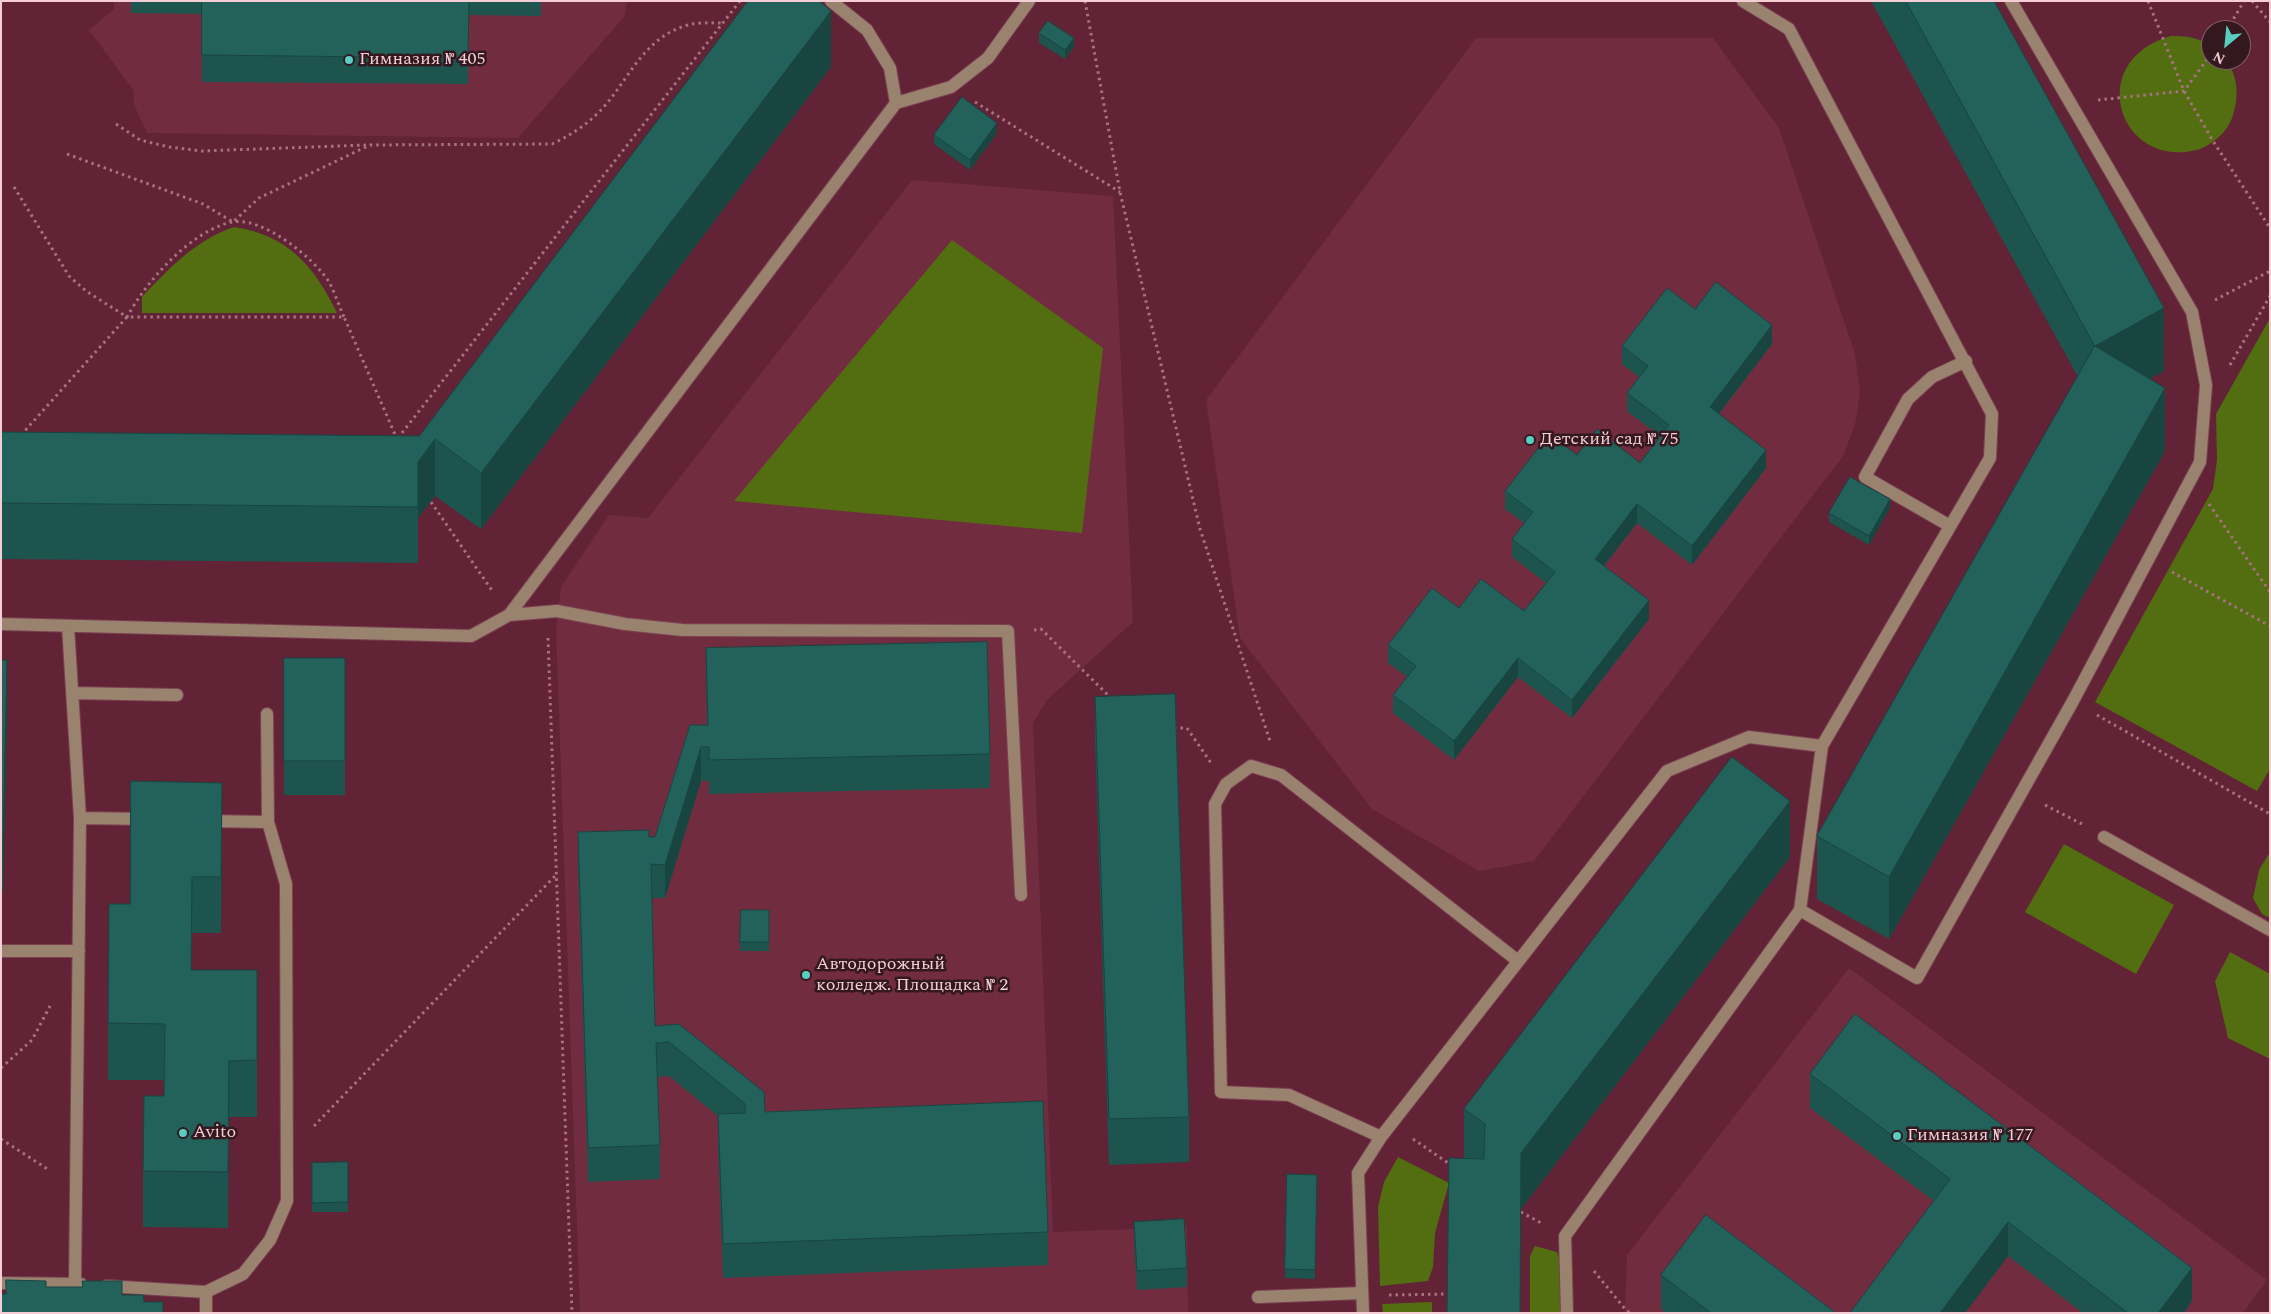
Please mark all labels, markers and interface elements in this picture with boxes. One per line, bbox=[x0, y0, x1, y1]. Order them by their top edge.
north arrow bbox=[2201, 20, 2251, 70]
text: N bbox=[2209, 46, 2229, 70]
place label: Гимназия № 405 bbox=[359, 49, 485, 71]
marker: Гимназия № 405 bbox=[343, 54, 355, 66]
place label: Детский сад № 75 bbox=[1540, 429, 1679, 451]
marker: Детский сад № 75 bbox=[1524, 434, 1536, 446]
place label: Автодорожный колледж. Площадка № 2 bbox=[816, 954, 1008, 996]
marker: Автодорожный колледж. Площадка № 2 bbox=[800, 969, 812, 981]
place label: Avito bbox=[193, 1122, 236, 1144]
place label: Гимназия № 177 bbox=[1907, 1125, 2033, 1147]
marker: Avito bbox=[177, 1127, 189, 1139]
marker: Гимназия № 177 bbox=[1891, 1130, 1903, 1142]

